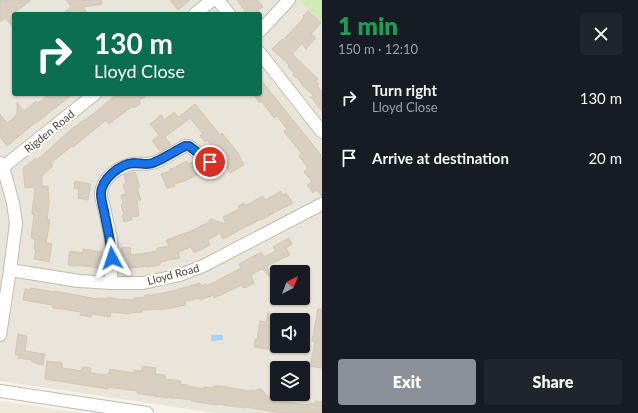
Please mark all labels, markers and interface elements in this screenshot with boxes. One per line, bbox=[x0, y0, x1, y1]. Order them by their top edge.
text: 1 min bbox=[338, 11, 398, 40]
button: close bbox=[580, 13, 622, 55]
text: 130 m bbox=[94, 26, 173, 60]
icon: right bbox=[28, 28, 80, 80]
text: 150 m · 12:10 bbox=[338, 41, 418, 57]
text: Lloyd Close bbox=[94, 60, 185, 82]
text: Turn right bbox=[372, 81, 437, 99]
icon: right bbox=[338, 87, 360, 109]
text: 130 m bbox=[580, 89, 622, 107]
text: Lloyd Close bbox=[372, 99, 438, 115]
street label: Rigden Road bbox=[21, 107, 77, 155]
pin bbox=[193, 145, 227, 179]
icon: arrive bbox=[338, 147, 360, 169]
text: Arrive at destination bbox=[372, 149, 509, 167]
text: 20 m bbox=[588, 149, 622, 167]
icon: arrive bbox=[199, 151, 221, 173]
position arrow bbox=[91, 237, 133, 279]
street label: Lloyd Road bbox=[146, 261, 200, 287]
north arrow bbox=[270, 265, 310, 305]
map controls bbox=[270, 265, 310, 401]
button: sound bbox=[270, 313, 310, 353]
button: Exit bbox=[338, 359, 476, 405]
button: Share bbox=[484, 359, 622, 405]
button: layers bbox=[270, 361, 310, 401]

